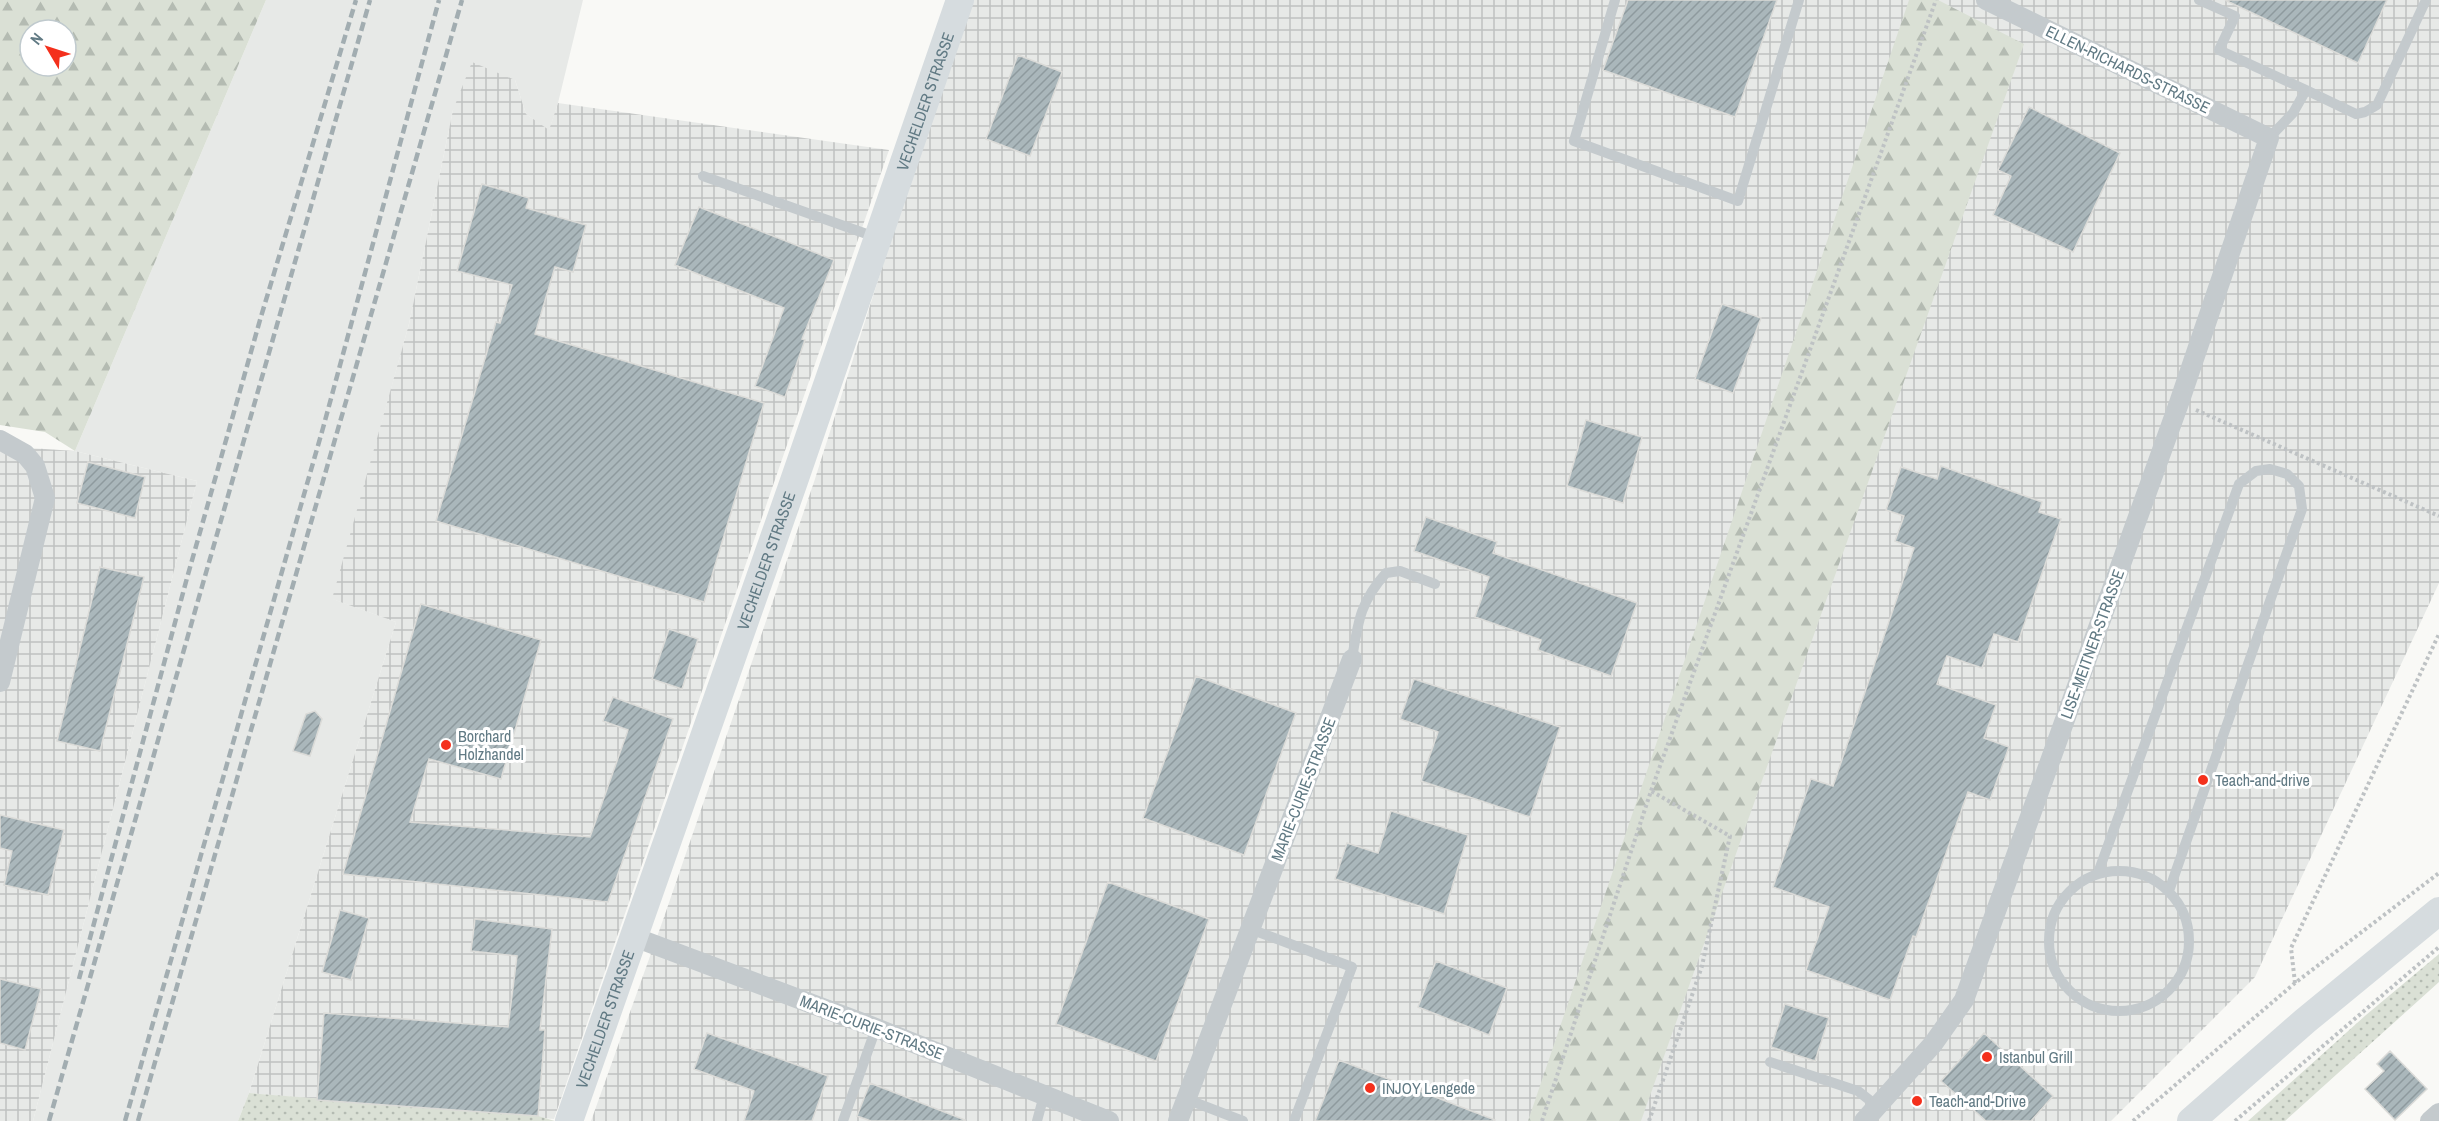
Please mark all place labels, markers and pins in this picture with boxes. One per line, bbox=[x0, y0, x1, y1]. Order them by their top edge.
place label: Borchard Holzhandel bbox=[458, 725, 524, 765]
marker: Borchard Holzhandel bbox=[439, 738, 453, 752]
place label: Teach-and-drive bbox=[2215, 769, 2310, 791]
marker: Teach-and-drive bbox=[2196, 773, 2210, 787]
place label: Istanbul Grill bbox=[1999, 1046, 2073, 1068]
marker: Istanbul Grill bbox=[1980, 1050, 1994, 1064]
place label: INJOY Lengede bbox=[1382, 1077, 1475, 1099]
marker: INJOY Lengede bbox=[1363, 1081, 1377, 1095]
place label: Teach-and-Drive bbox=[1929, 1090, 2026, 1112]
marker: Teach-and-Drive bbox=[1910, 1094, 1924, 1108]

